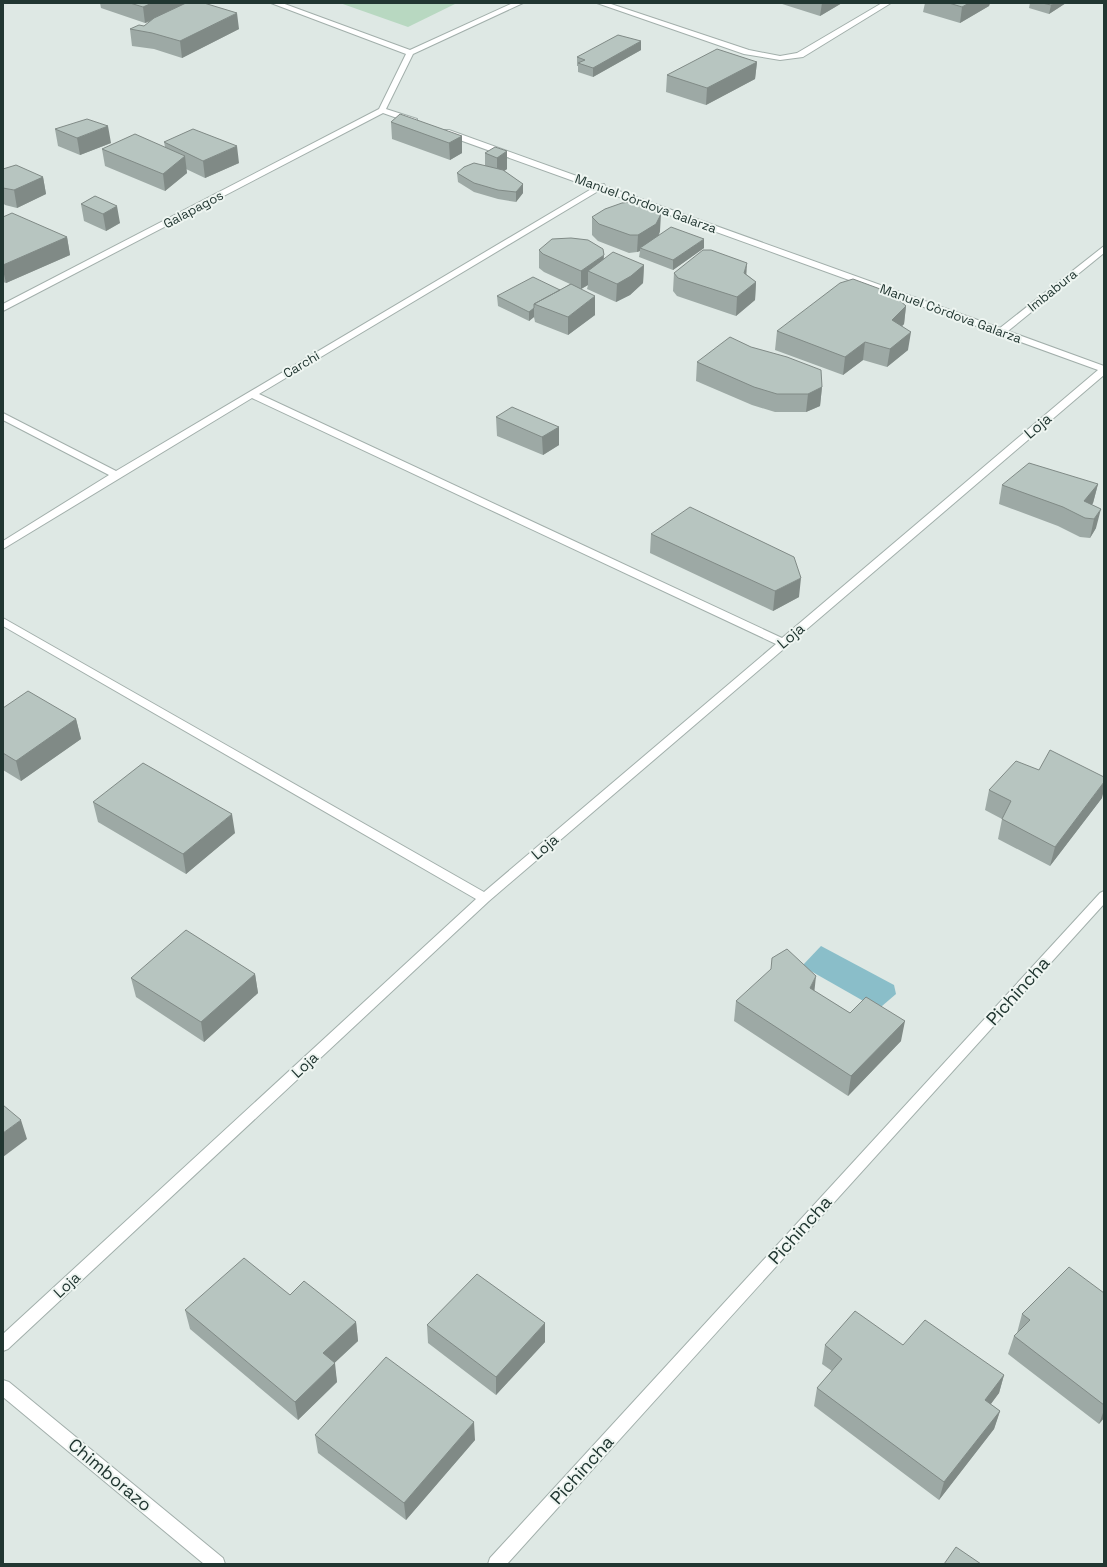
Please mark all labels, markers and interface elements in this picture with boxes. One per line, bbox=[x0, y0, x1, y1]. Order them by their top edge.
street label: Manuel Còrdova Galarza bbox=[573, 170, 719, 237]
street label: Galapagos bbox=[160, 186, 226, 232]
street label: Imbabura bbox=[1024, 265, 1081, 315]
street label: Manuel Còrdova Galarza bbox=[878, 280, 1024, 347]
street label: Carchi bbox=[280, 347, 323, 382]
street label: Loja bbox=[1020, 409, 1055, 442]
street label: Loja bbox=[773, 619, 808, 652]
street label: Loja bbox=[527, 829, 562, 864]
street label: Pichincha bbox=[981, 952, 1054, 1030]
street label: Loja bbox=[287, 1047, 322, 1082]
street label: Pichincha bbox=[763, 1191, 836, 1269]
street label: Loja bbox=[49, 1267, 84, 1302]
street label: Pichincha bbox=[545, 1431, 618, 1509]
street label: Chimborazo bbox=[64, 1433, 157, 1516]

